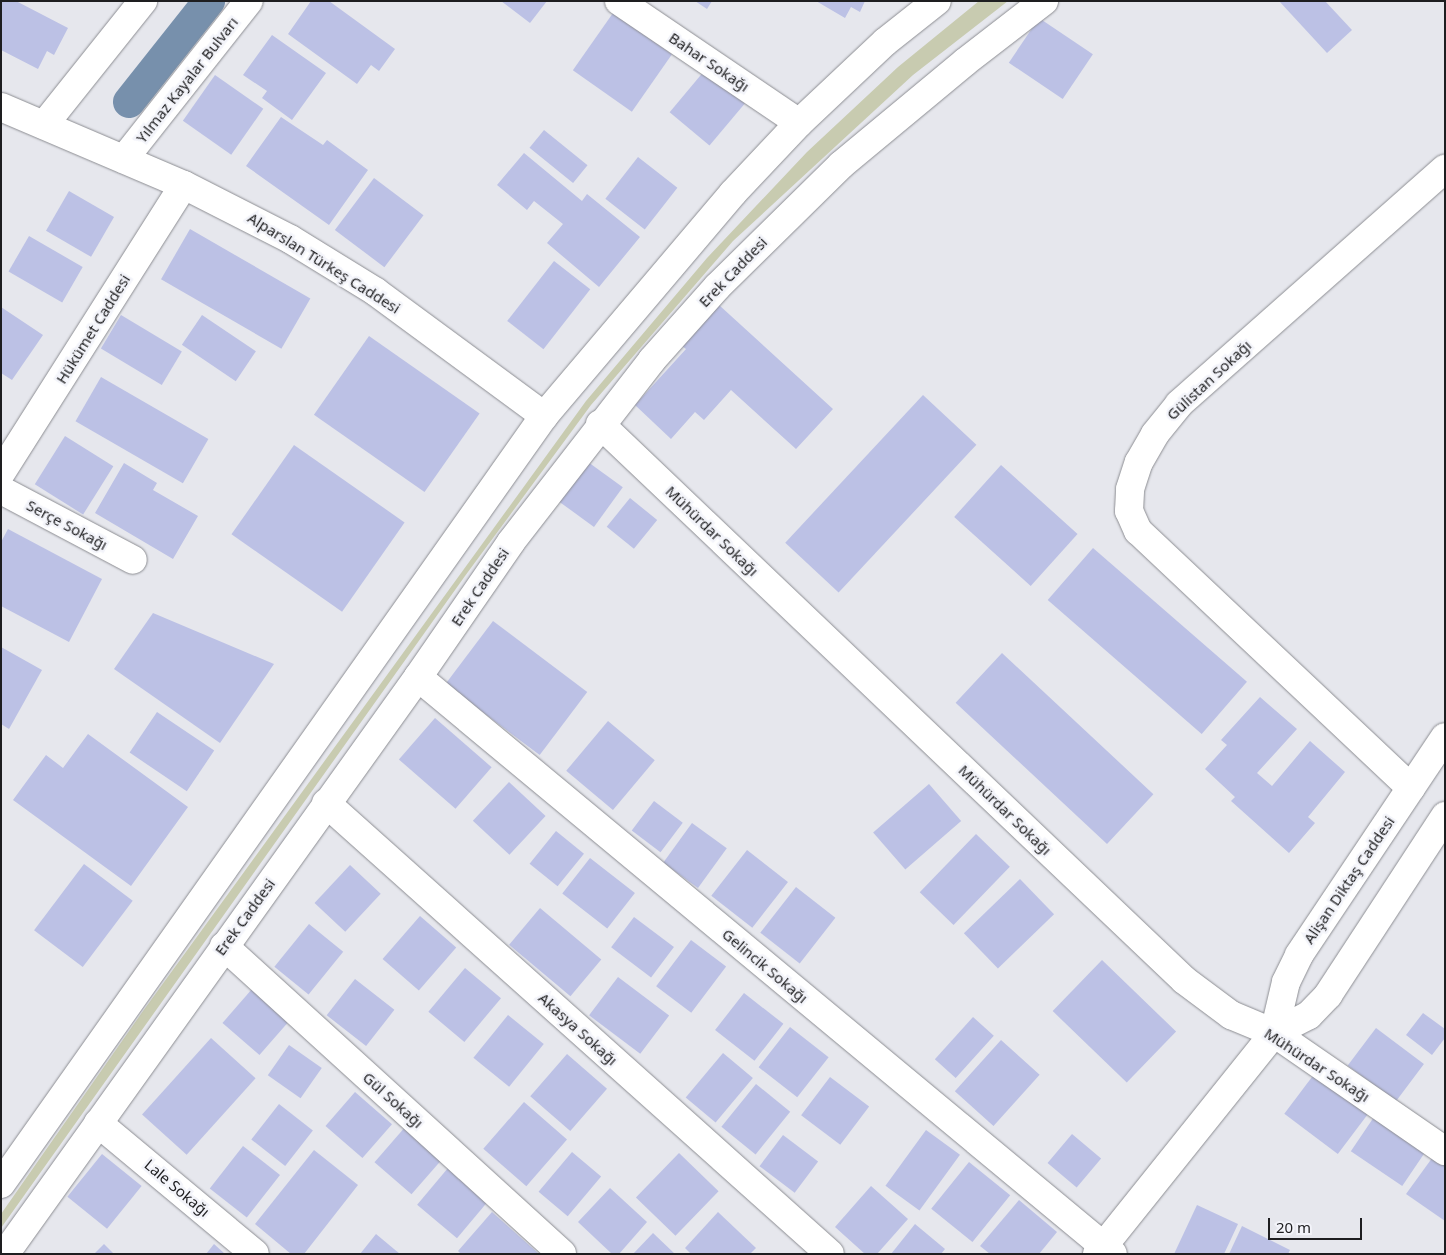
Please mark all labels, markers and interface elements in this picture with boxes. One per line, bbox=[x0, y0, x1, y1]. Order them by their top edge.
street label: Yılmaz Kayalar Bulvarı bbox=[132, 13, 242, 147]
street label: Bahar Sokağı bbox=[666, 29, 752, 95]
street label: Alparslan Türkeş Caddesi bbox=[244, 209, 404, 317]
street label: Erek Caddesi bbox=[695, 233, 771, 311]
street label: Hükümet Caddesi bbox=[52, 271, 134, 387]
street label: Gülistan Sokağı bbox=[1163, 336, 1255, 424]
street label: Mühürdar Sokağı bbox=[662, 482, 762, 580]
street label: Serçe Sokağı bbox=[23, 496, 111, 554]
street label: Erek Caddesi bbox=[447, 544, 513, 630]
street label: Mühürdar Sokağı bbox=[955, 761, 1055, 859]
street label: Alişan Diktaş Caddesi bbox=[1300, 813, 1398, 947]
street label: Erek Caddesi bbox=[211, 875, 279, 959]
street label: Gelincik Sokağı bbox=[719, 925, 811, 1007]
street label: Akasya Sokağı bbox=[535, 989, 621, 1069]
street label: Mühürdar Sokağı bbox=[1261, 1024, 1373, 1106]
street label: Gül Sokağı bbox=[359, 1068, 427, 1132]
street label: Lale Sokağı bbox=[141, 1156, 213, 1220]
scale bar bbox=[1271, 1208, 1365, 1240]
text: 20 m bbox=[1276, 1217, 1311, 1237]

